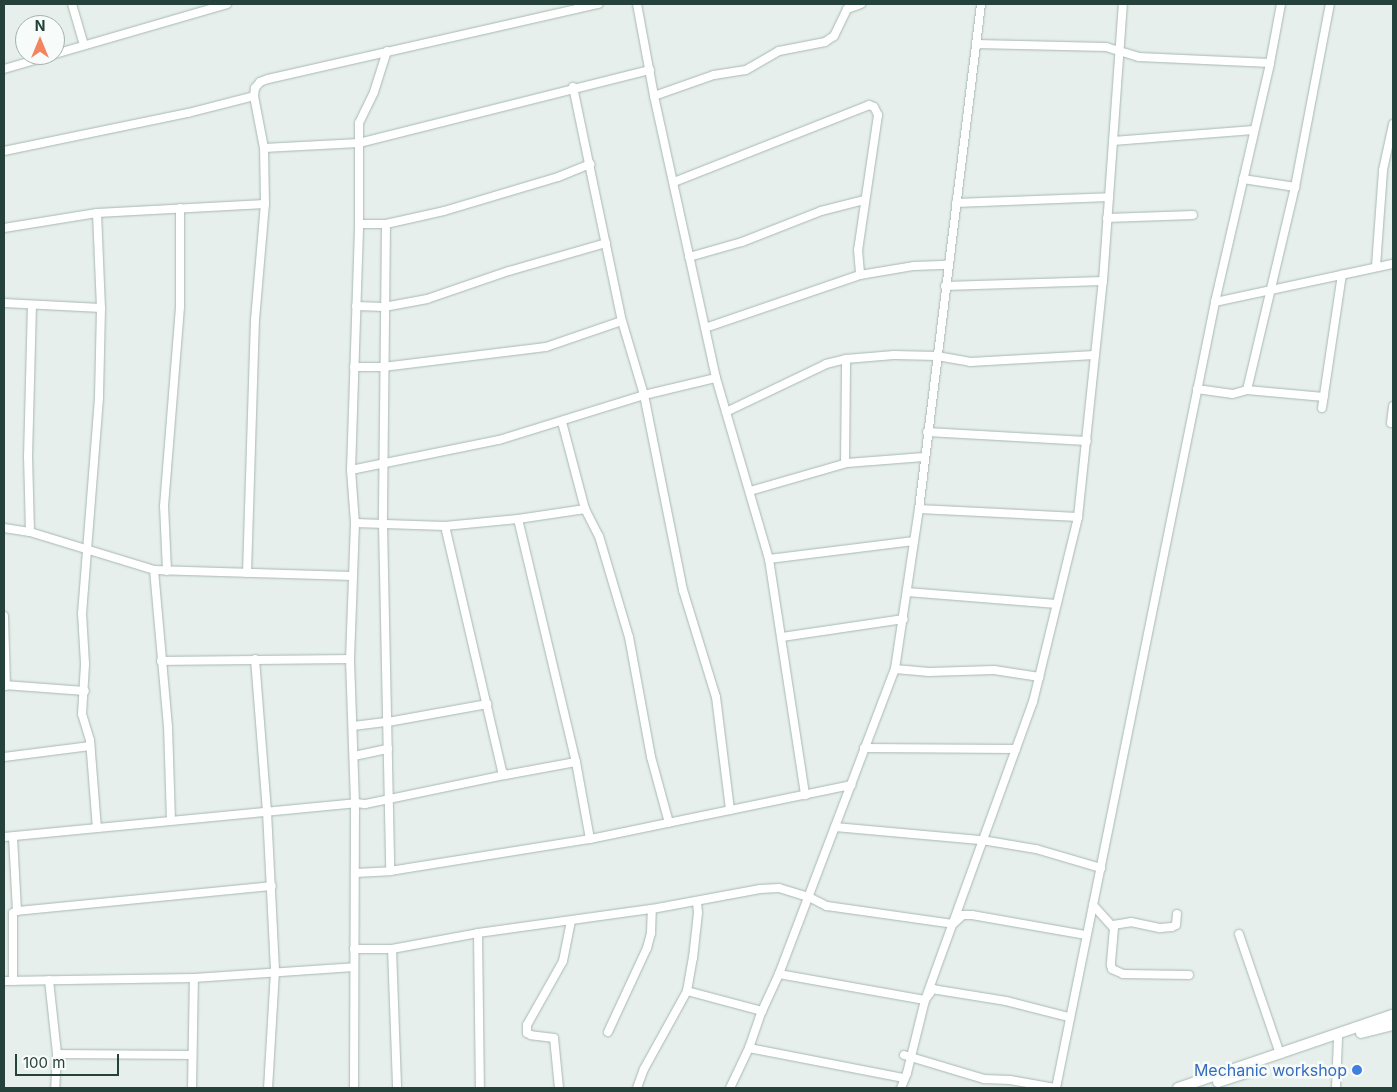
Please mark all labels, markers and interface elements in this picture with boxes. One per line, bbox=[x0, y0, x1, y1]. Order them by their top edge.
north arrow bbox=[15, 15, 65, 65]
text: N bbox=[35, 17, 45, 34]
scale bar bbox=[18, 1044, 121, 1076]
text: 100 m bbox=[23, 1053, 65, 1072]
place label: Mechanic workshop bbox=[1194, 1060, 1347, 1080]
marker: Mechanic workshop bbox=[1351, 1064, 1363, 1076]

